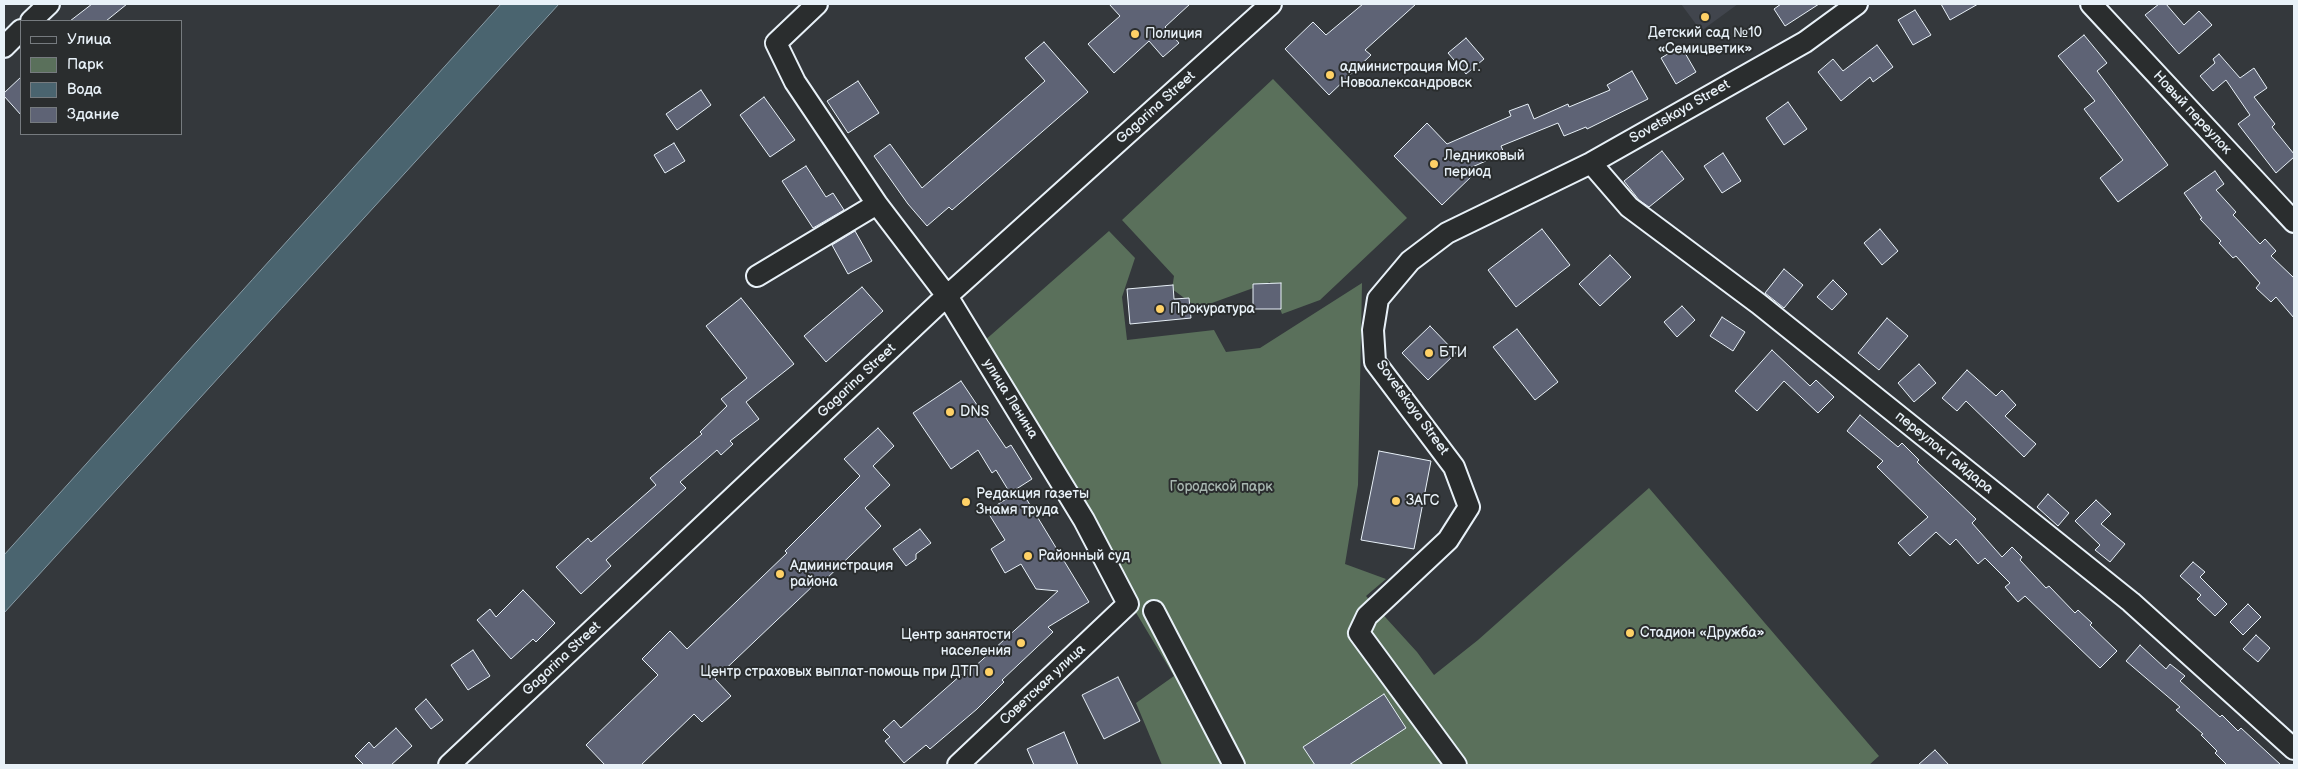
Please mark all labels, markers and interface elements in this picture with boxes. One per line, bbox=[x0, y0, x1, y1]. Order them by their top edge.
marker: Детский сад №10 «Семицветик» bbox=[1699, 11, 1711, 23]
legend bbox=[20, 20, 182, 135]
place label: Детский сад №10 «Семицветик» bbox=[1648, 25, 1762, 58]
place label: Полиция bbox=[1145, 26, 1202, 42]
marker: Полиция bbox=[1129, 28, 1141, 40]
text: Улица bbox=[67, 30, 111, 49]
text: Парк bbox=[67, 55, 104, 74]
place label: администрация МО г. Новоалександровск bbox=[1340, 59, 1480, 92]
street label: Gagarina Street bbox=[1113, 68, 1199, 148]
street label: Новый переулок bbox=[2149, 68, 2235, 158]
marker: администрация МО г. Новоалександровск bbox=[1324, 69, 1336, 81]
street label: Sovetskaya Street bbox=[1627, 76, 1733, 148]
text: Вода bbox=[67, 80, 102, 99]
text: Здание bbox=[67, 105, 119, 124]
place label: Ледниковый период bbox=[1444, 148, 1525, 180]
marker: Ледниковый период bbox=[1428, 158, 1440, 170]
place label: Прокуратура bbox=[1170, 301, 1255, 317]
marker: Прокуратура bbox=[1154, 303, 1166, 315]
street label: Gagarina Street bbox=[814, 340, 900, 422]
place label: БТИ bbox=[1439, 345, 1467, 361]
marker: БТИ bbox=[1423, 347, 1435, 359]
street label: улица Ленина bbox=[979, 356, 1041, 442]
street label: Sovetskaya Street bbox=[1372, 357, 1452, 459]
place label: DNS bbox=[960, 404, 989, 420]
marker: DNS bbox=[944, 406, 956, 418]
street label: переулок Гайдара bbox=[1892, 408, 1996, 498]
park label: Городской парк bbox=[1169, 479, 1273, 495]
place label: Редакция газеты Знамя труда bbox=[976, 486, 1089, 518]
place label: ЗАГС bbox=[1406, 493, 1439, 509]
marker: ЗАГС bbox=[1390, 495, 1402, 507]
marker: Редакция газеты Знамя труда bbox=[960, 496, 972, 508]
place label: Районный суд bbox=[1038, 548, 1130, 564]
marker: Районный суд bbox=[1022, 550, 1034, 562]
place label: Администрация района bbox=[790, 558, 893, 590]
marker: Администрация района bbox=[774, 568, 786, 580]
street label: Gagarina Street bbox=[519, 618, 605, 700]
place label: Стадион «Дружба» bbox=[1640, 625, 1764, 641]
place label: Центр занятости населения bbox=[901, 627, 1011, 660]
marker: Стадион «Дружба» bbox=[1624, 627, 1636, 639]
marker: Центр занятости населения bbox=[1015, 637, 1027, 649]
street label: Советская улица bbox=[997, 641, 1089, 729]
place label: Центр страховых выплат-помощь при ДТП bbox=[700, 664, 979, 680]
marker: Центр страховых выплат-помощь при ДТП bbox=[983, 666, 995, 678]

